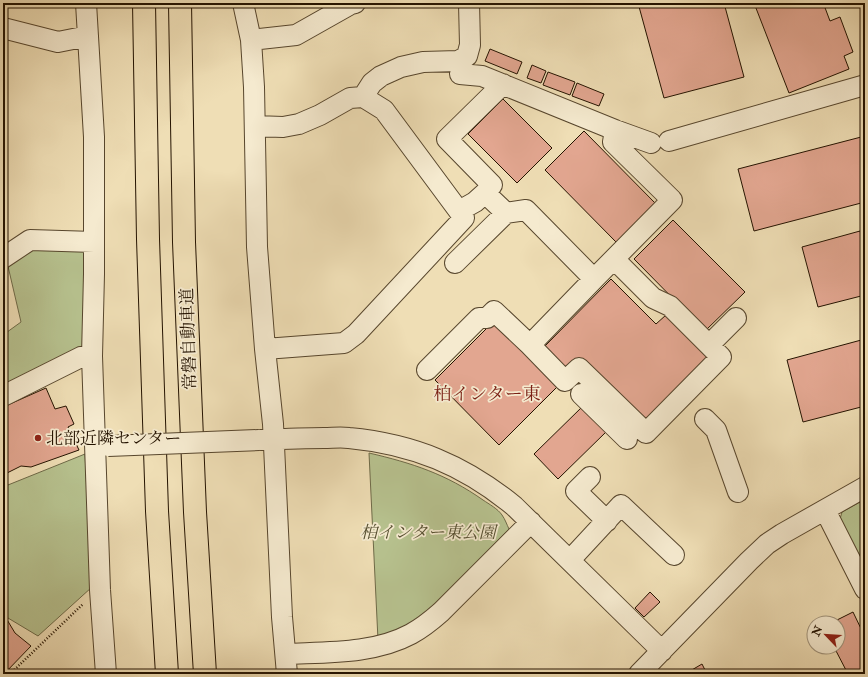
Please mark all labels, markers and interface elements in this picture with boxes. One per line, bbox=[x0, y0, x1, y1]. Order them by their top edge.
street label: 常磐自動車道 bbox=[176, 288, 201, 390]
district label: 柏インター東 bbox=[433, 383, 541, 406]
place label: 北部近隣センター bbox=[46, 428, 181, 449]
marker: 北部近隣センター bbox=[33, 433, 43, 443]
park label: 柏インター東公園 bbox=[360, 522, 499, 543]
north arrow bbox=[806, 615, 846, 655]
text: N bbox=[809, 623, 826, 639]

